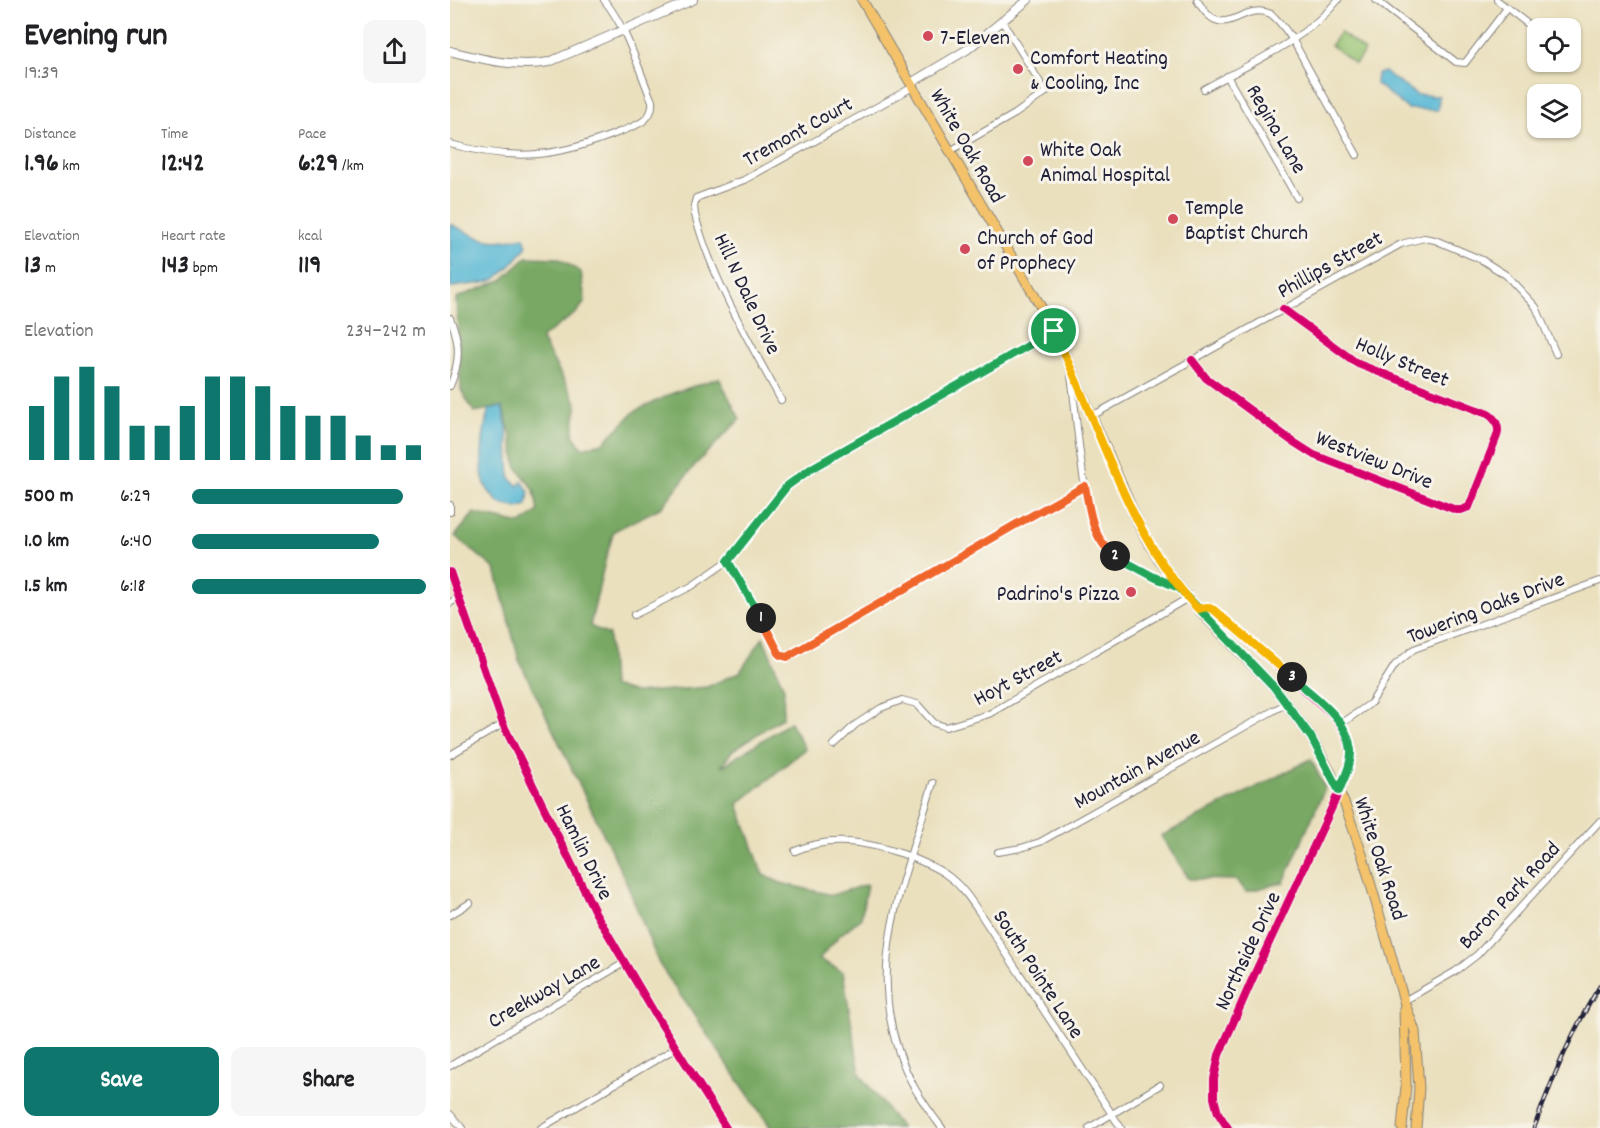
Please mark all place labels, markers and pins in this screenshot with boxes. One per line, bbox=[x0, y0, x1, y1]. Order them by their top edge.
place label: 7-Eleven bbox=[940, 24, 1010, 55]
marker: 7-Eleven bbox=[921, 29, 935, 43]
place label: Comfort Heating & Cooling, Inc bbox=[1030, 44, 1168, 100]
marker: Comfort Heating & Cooling, Inc bbox=[1011, 62, 1025, 76]
place label: White Oak Animal Hospital bbox=[1040, 136, 1170, 192]
marker: White Oak Animal Hospital bbox=[1021, 154, 1035, 168]
place label: Temple Baptist Church bbox=[1185, 194, 1308, 250]
marker: Temple Baptist Church bbox=[1166, 212, 1180, 226]
place label: Church of God of Prophecy bbox=[977, 224, 1093, 280]
marker: Church of God of Prophecy bbox=[958, 242, 972, 256]
pin bbox=[1028, 305, 1079, 356]
pin: 2 bbox=[1100, 541, 1130, 571]
place label: Padrino's Pizza bbox=[997, 580, 1120, 611]
marker: Padrino's Pizza bbox=[1124, 585, 1138, 599]
pin: 1 bbox=[746, 603, 776, 633]
pin: 3 bbox=[1277, 662, 1307, 692]

